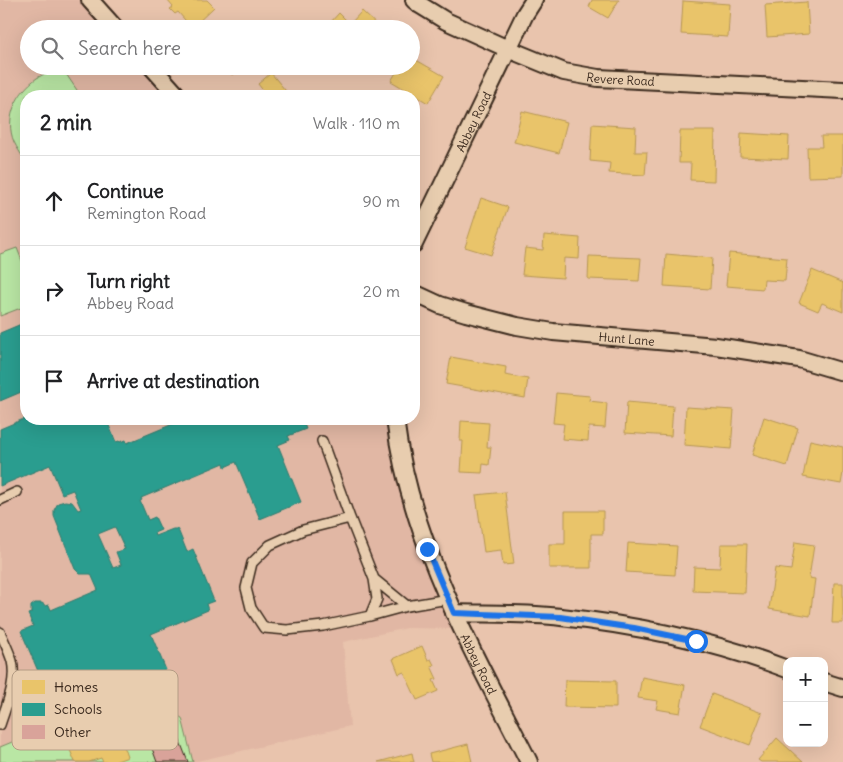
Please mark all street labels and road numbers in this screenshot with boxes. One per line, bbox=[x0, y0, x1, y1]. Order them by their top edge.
street label: Revere Road bbox=[585, 69, 655, 88]
street label: Abbey Road bbox=[452, 89, 494, 154]
street label: Hunt Lane bbox=[598, 328, 655, 348]
street label: Abbey Road bbox=[458, 631, 500, 696]

